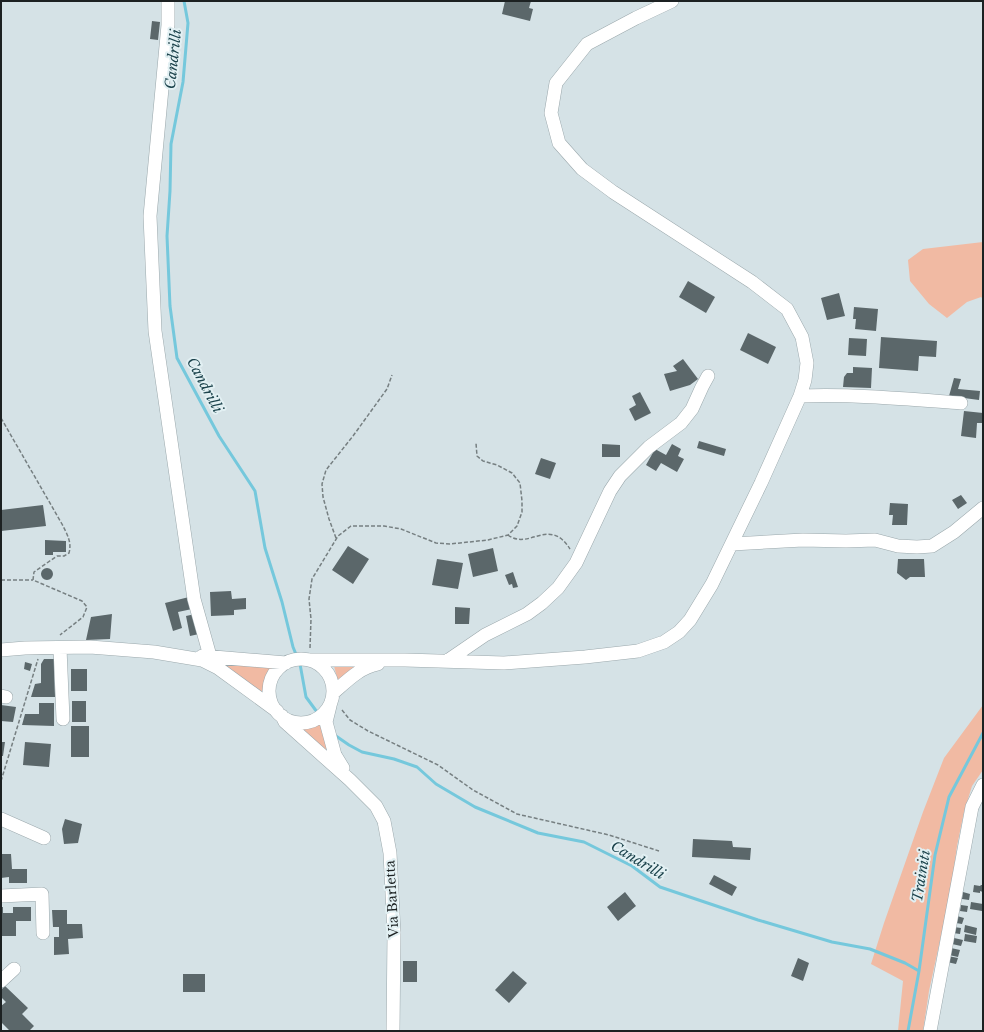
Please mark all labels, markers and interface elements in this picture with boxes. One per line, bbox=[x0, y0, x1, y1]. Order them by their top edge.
water label: Candrilli bbox=[161, 28, 185, 90]
water label: Candrilli bbox=[183, 354, 227, 416]
water label: Candrilli bbox=[608, 837, 669, 883]
water label: Trainiti bbox=[908, 848, 934, 903]
street label: Via Barletta bbox=[381, 859, 403, 939]

